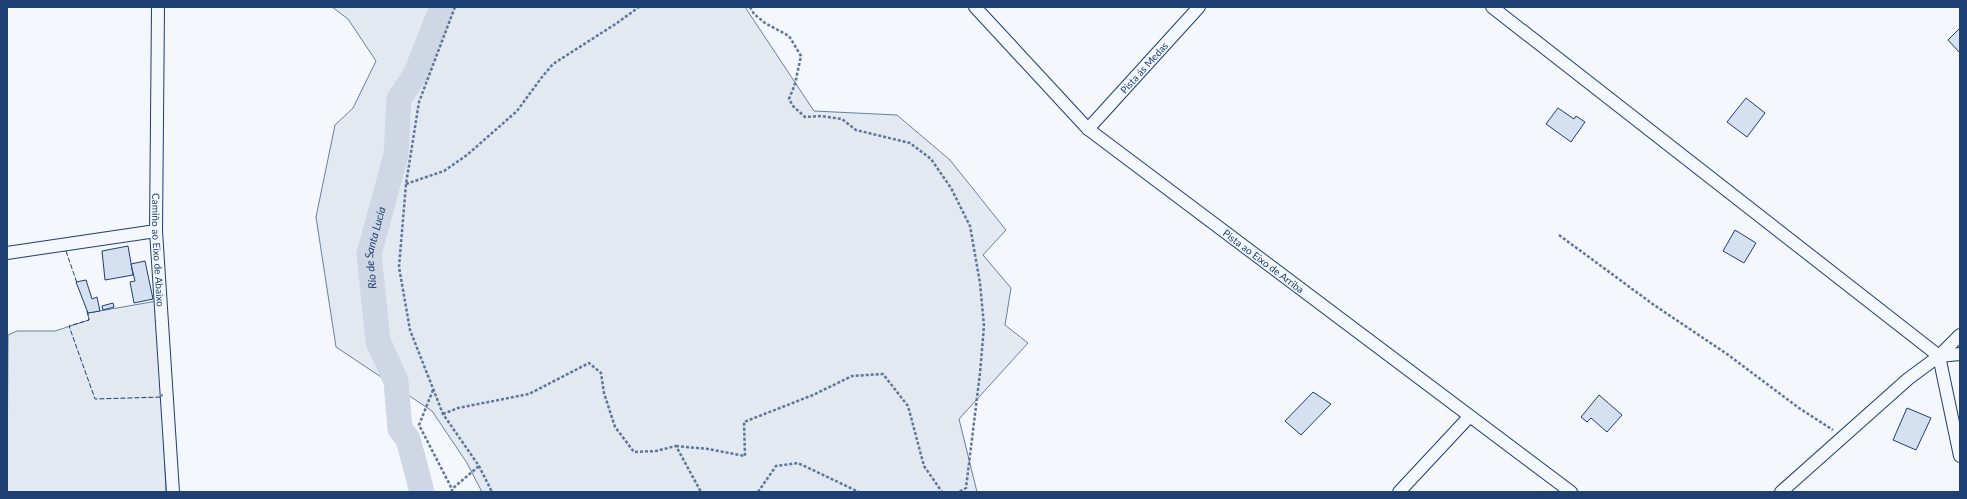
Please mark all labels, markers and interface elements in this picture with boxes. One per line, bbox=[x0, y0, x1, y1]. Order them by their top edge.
street label: Pista ás Medas bbox=[1118, 39, 1170, 96]
street label: Camiño ao Eixo de Abaixo bbox=[150, 193, 167, 307]
water label: Río de Santa Lucía bbox=[362, 205, 388, 290]
street label: Pista ao Eixo de Arriba bbox=[1221, 227, 1307, 295]

